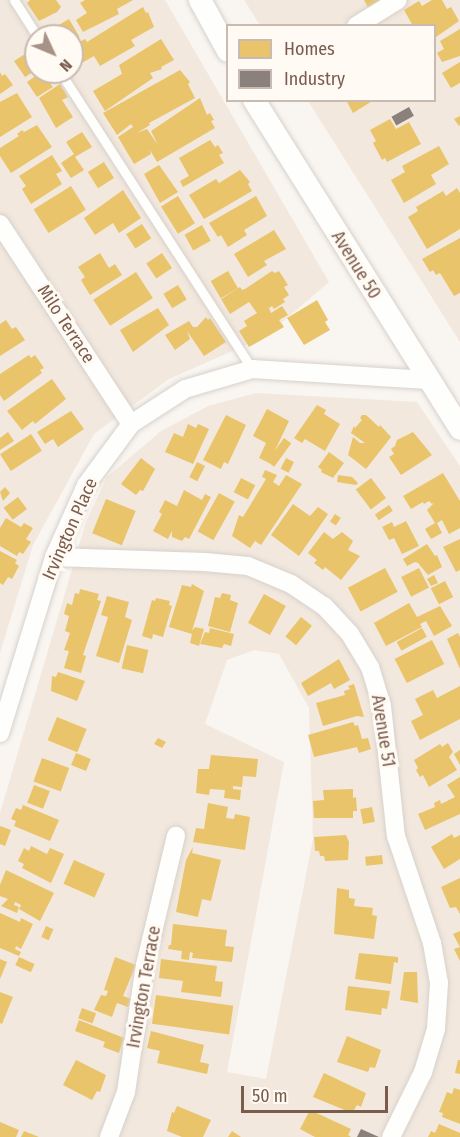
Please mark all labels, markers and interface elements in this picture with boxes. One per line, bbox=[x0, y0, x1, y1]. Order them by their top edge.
north arrow bbox=[24, 24, 84, 84]
legend bbox=[226, 24, 436, 102]
text: Homes bbox=[284, 38, 335, 60]
text: N bbox=[56, 55, 76, 76]
text: Industry bbox=[284, 68, 345, 90]
street label: Avenue 50 bbox=[327, 227, 385, 303]
street label: Milo Terrace bbox=[33, 281, 99, 367]
street label: Irvington Place bbox=[38, 475, 102, 583]
street label: Avenue 51 bbox=[367, 693, 399, 769]
street label: Irvington Terrace bbox=[123, 924, 165, 1050]
scale bar bbox=[244, 1074, 391, 1112]
text: 50 m bbox=[252, 1085, 288, 1107]

